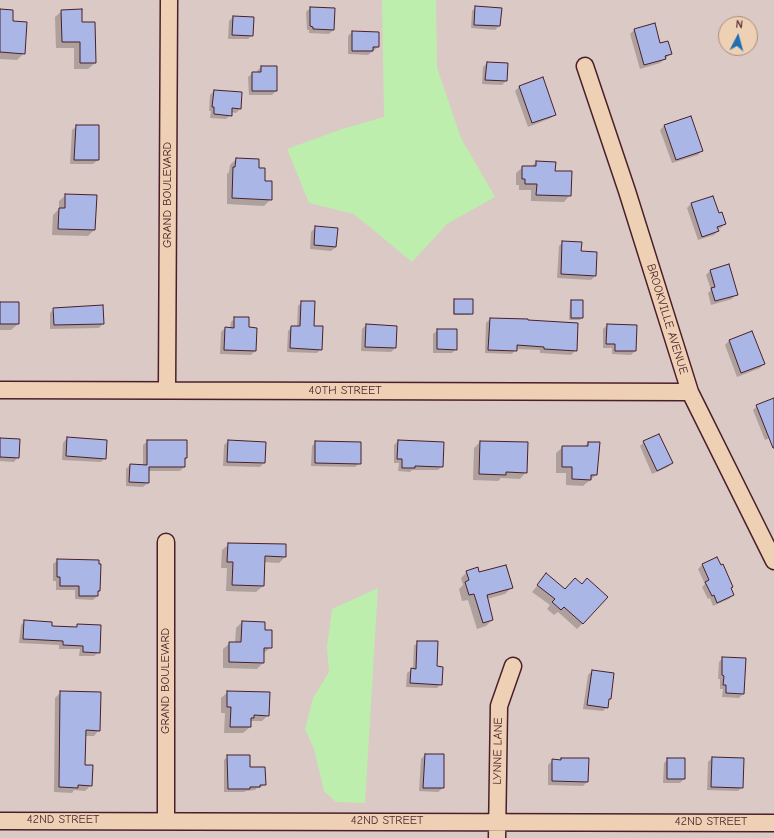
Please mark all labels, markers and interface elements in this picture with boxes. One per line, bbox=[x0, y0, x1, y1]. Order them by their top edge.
north arrow bbox=[718, 16, 758, 56]
text: N bbox=[735, 18, 743, 31]
street label: GRAND BOULEVARD bbox=[161, 142, 175, 248]
street label: BROOKVILLE AVENUE bbox=[643, 262, 691, 376]
street label: 40TH STREET bbox=[309, 384, 381, 398]
street label: GRAND BOULEVARD bbox=[159, 628, 173, 734]
street label: LYNNE LANE bbox=[490, 717, 506, 785]
street label: 42ND STREET bbox=[27, 813, 99, 827]
street label: 42ND STREET bbox=[351, 814, 423, 828]
street label: 42ND STREET bbox=[675, 815, 747, 829]

